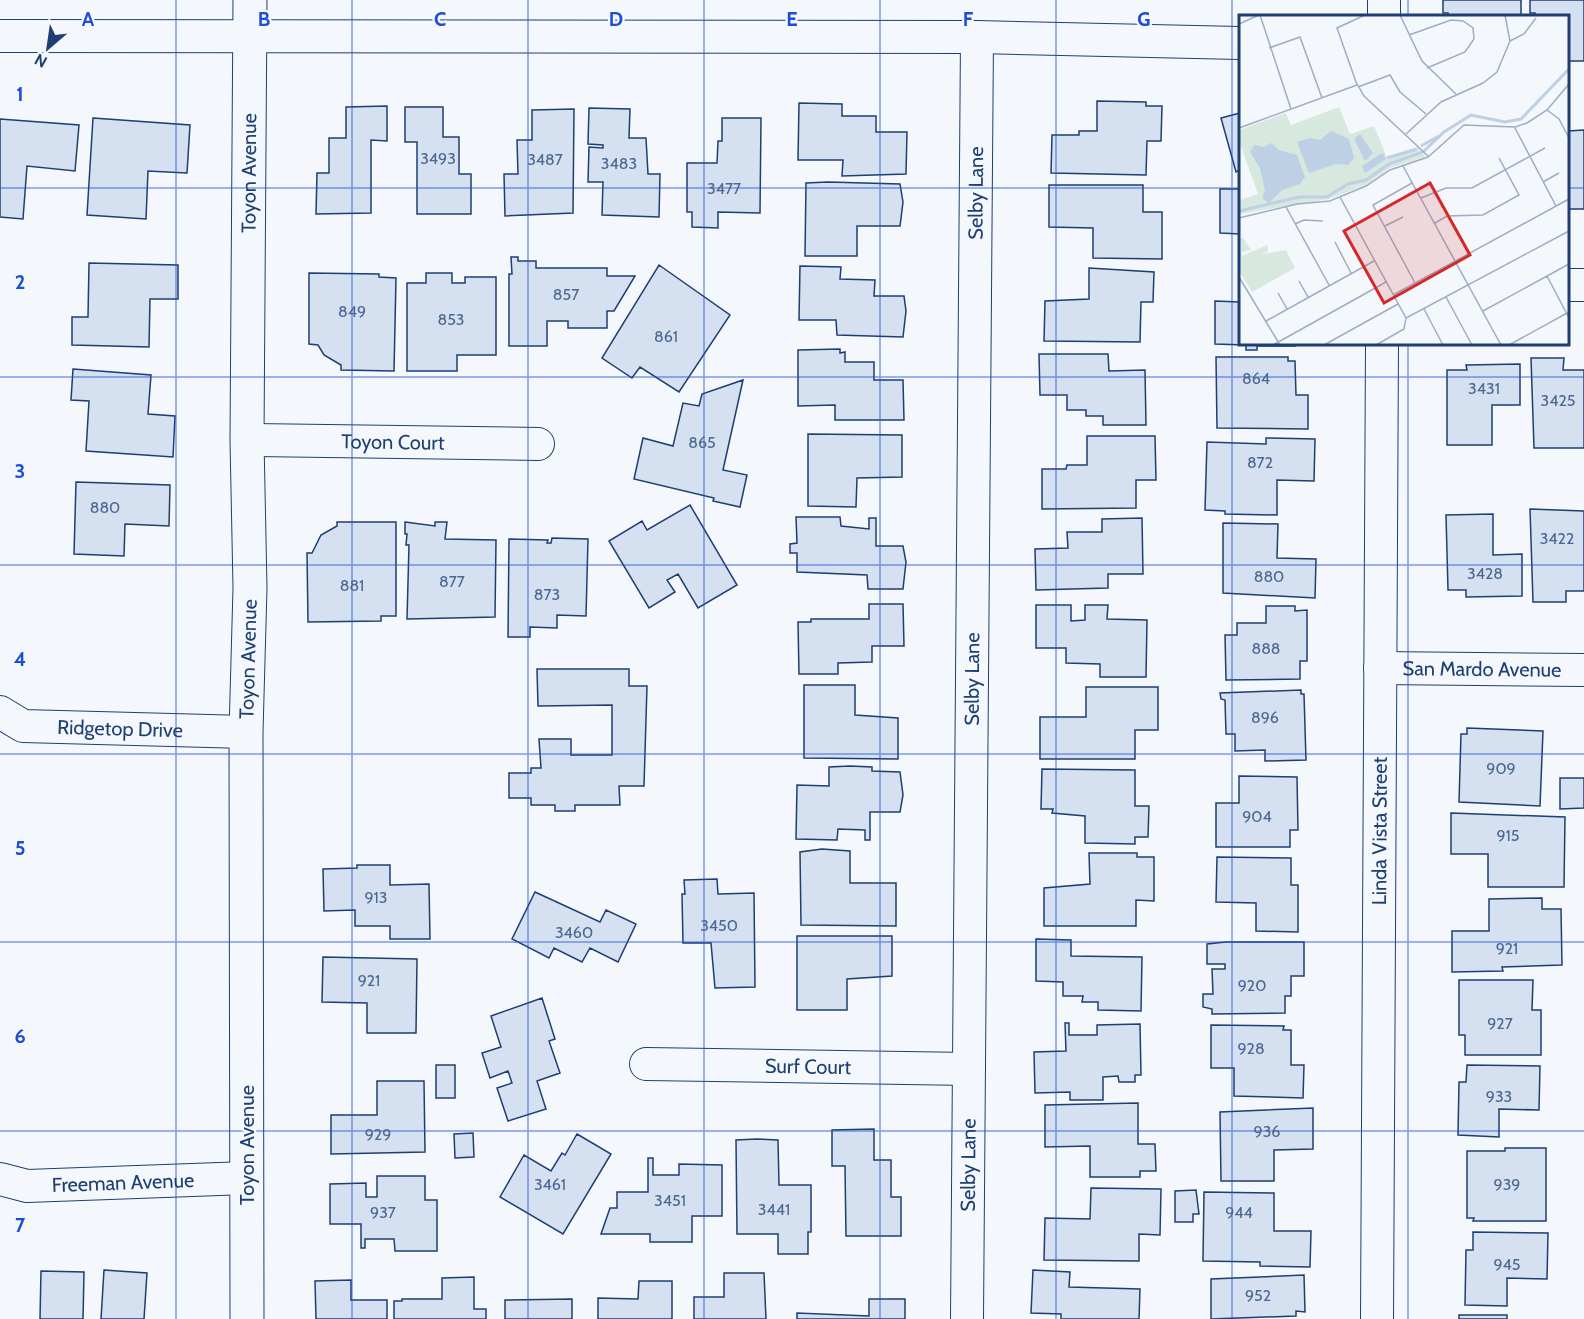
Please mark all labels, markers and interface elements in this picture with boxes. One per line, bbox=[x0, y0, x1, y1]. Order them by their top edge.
text: A bbox=[82, 7, 95, 31]
text: B bbox=[258, 7, 270, 31]
text: C bbox=[434, 7, 446, 31]
text: D bbox=[609, 7, 623, 31]
text: E bbox=[786, 7, 798, 31]
text: F bbox=[963, 7, 974, 31]
text: G bbox=[1137, 7, 1151, 31]
inset map bbox=[1239, 15, 1569, 345]
north arrow bbox=[18, 18, 78, 78]
text: N bbox=[31, 50, 51, 72]
text: 1 bbox=[16, 82, 24, 106]
street label: Toyon Avenue bbox=[236, 113, 261, 233]
street label: Selby Lane bbox=[963, 146, 988, 240]
house number: 3493 bbox=[420, 149, 456, 168]
house number: 3487 bbox=[527, 150, 563, 169]
house number: 3483 bbox=[601, 154, 637, 173]
house number: 3477 bbox=[707, 179, 741, 198]
text: 2 bbox=[15, 270, 25, 294]
house number: 857 bbox=[553, 285, 579, 304]
house number: 849 bbox=[338, 302, 366, 321]
house number: 853 bbox=[437, 310, 465, 329]
house number: 861 bbox=[654, 327, 678, 346]
house number: 864 bbox=[1242, 369, 1270, 388]
house number: 3431 bbox=[1468, 379, 1500, 398]
house number: 3425 bbox=[1541, 391, 1575, 410]
street label: Toyon Court bbox=[341, 429, 445, 455]
house number: 865 bbox=[688, 433, 716, 452]
house number: 872 bbox=[1247, 453, 1273, 472]
text: 3 bbox=[15, 459, 25, 483]
house number: 880 bbox=[90, 498, 120, 517]
house number: 3422 bbox=[1540, 529, 1574, 548]
house number: 3428 bbox=[1467, 564, 1503, 583]
house number: 880 bbox=[1254, 567, 1284, 586]
house number: 877 bbox=[439, 572, 465, 591]
house number: 881 bbox=[340, 576, 364, 595]
house number: 873 bbox=[534, 585, 560, 604]
street label: Toyon Avenue bbox=[234, 599, 262, 719]
street label: Selby Lane bbox=[960, 632, 984, 726]
house number: 888 bbox=[1251, 639, 1281, 658]
text: 4 bbox=[14, 647, 26, 671]
street label: San Mardo Avenue bbox=[1402, 656, 1562, 682]
house number: 896 bbox=[1251, 708, 1279, 727]
street label: Ridgetop Drive bbox=[57, 715, 183, 742]
street label: Linda Vista Street bbox=[1367, 756, 1392, 905]
house number: 909 bbox=[1486, 759, 1516, 778]
house number: 904 bbox=[1242, 807, 1272, 826]
house number: 915 bbox=[1497, 826, 1519, 845]
text: 5 bbox=[15, 836, 25, 860]
house number: 913 bbox=[365, 888, 387, 907]
house number: 3450 bbox=[700, 916, 738, 935]
house number: 3460 bbox=[555, 923, 593, 942]
house number: 921 bbox=[1496, 939, 1518, 958]
house number: 921 bbox=[358, 971, 380, 990]
house number: 920 bbox=[1238, 976, 1266, 995]
house number: 927 bbox=[1487, 1014, 1513, 1033]
text: 6 bbox=[14, 1024, 26, 1048]
house number: 928 bbox=[1237, 1039, 1265, 1058]
street label: Surf Court bbox=[765, 1054, 851, 1079]
street label: Toyon Avenue bbox=[235, 1085, 259, 1205]
house number: 933 bbox=[1486, 1087, 1512, 1106]
street label: Selby Lane bbox=[956, 1118, 981, 1212]
house number: 936 bbox=[1254, 1122, 1280, 1141]
house number: 929 bbox=[365, 1125, 391, 1144]
street label: Freeman Avenue bbox=[51, 1168, 195, 1197]
house number: 3461 bbox=[534, 1175, 566, 1194]
house number: 939 bbox=[1494, 1175, 1520, 1194]
house number: 3451 bbox=[654, 1191, 686, 1210]
house number: 3441 bbox=[758, 1200, 790, 1219]
house number: 937 bbox=[370, 1203, 396, 1222]
house number: 944 bbox=[1225, 1203, 1253, 1222]
text: 7 bbox=[15, 1213, 26, 1237]
house number: 945 bbox=[1494, 1255, 1521, 1274]
house number: 952 bbox=[1245, 1286, 1271, 1305]

